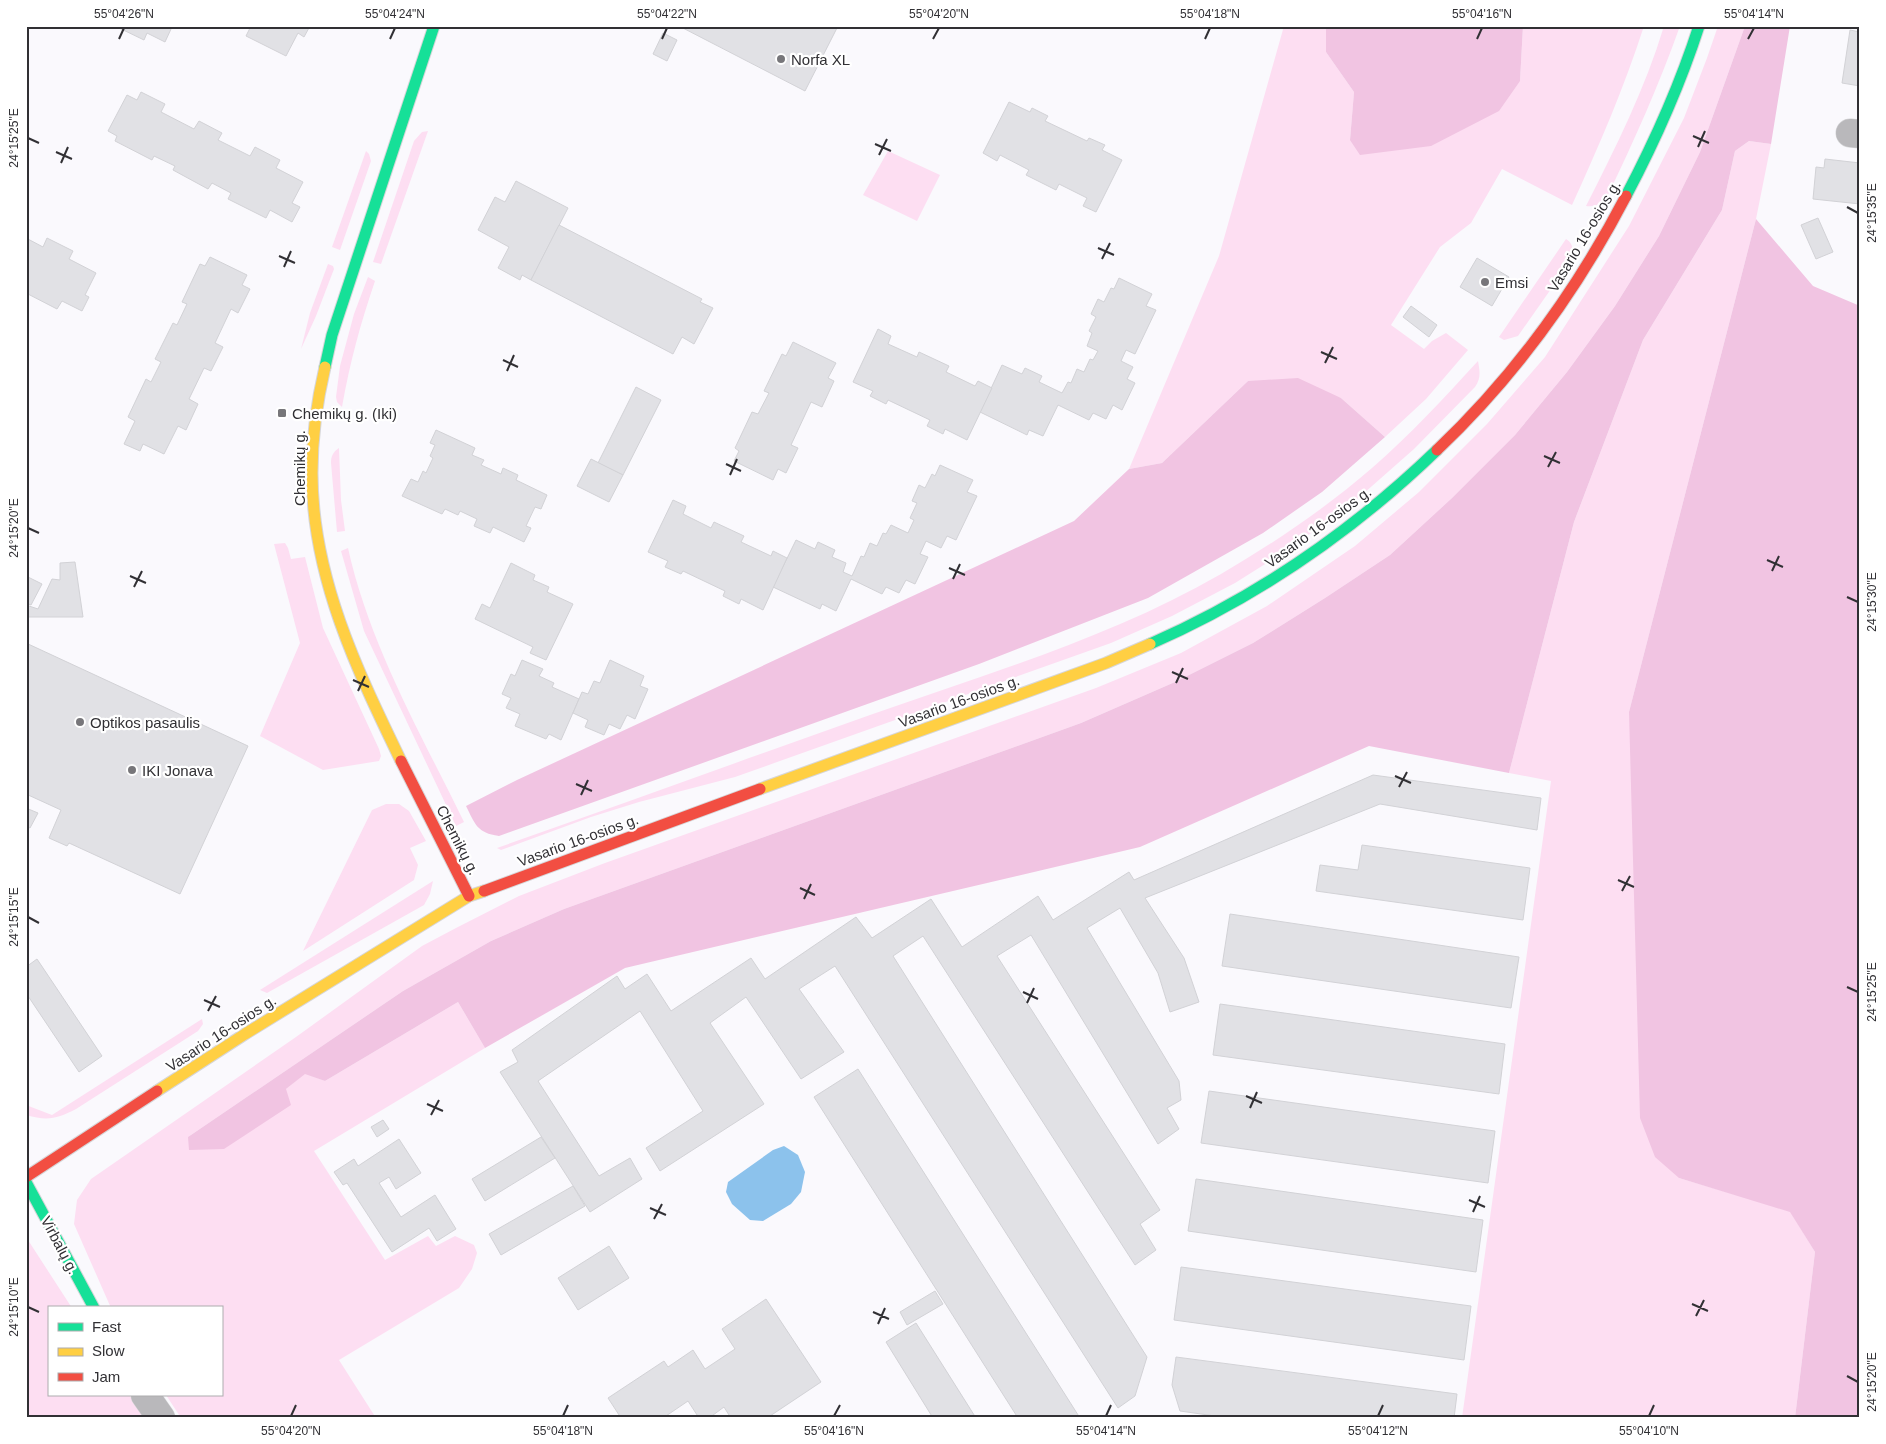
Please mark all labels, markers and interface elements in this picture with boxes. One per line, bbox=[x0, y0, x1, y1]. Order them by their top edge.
text: 55°04'26"N bbox=[94, 7, 154, 21]
text: 55°04'24"N bbox=[365, 7, 425, 21]
text: 55°04'22"N bbox=[637, 7, 697, 21]
text: 55°04'20"N bbox=[909, 7, 969, 21]
text: 55°04'18"N bbox=[1180, 7, 1240, 21]
text: 55°04'16"N bbox=[1452, 7, 1512, 21]
text: 55°04'14"N bbox=[1724, 7, 1784, 21]
place label: Norfa XL bbox=[791, 51, 850, 68]
marker: Norfa XL bbox=[775, 53, 787, 65]
text: 24°15'25"E bbox=[7, 108, 21, 168]
street label: Vasario 16-osios g. bbox=[1544, 177, 1624, 295]
text: 24°15'35"E bbox=[1865, 183, 1879, 243]
place label: Emsi bbox=[1495, 274, 1528, 291]
marker: Emsi bbox=[1479, 276, 1491, 288]
place label: Chemikų g. (Iki) bbox=[292, 405, 397, 422]
marker: Chemikų g. (Iki) bbox=[276, 407, 288, 419]
street label: Chemikų g. bbox=[291, 430, 308, 506]
street label: Vasario 16-osios g. bbox=[1262, 483, 1374, 571]
text: 24°15'20"E bbox=[7, 498, 21, 558]
text: 24°15'30"E bbox=[1865, 572, 1879, 632]
street label: Vasario 16-osios g. bbox=[896, 671, 1022, 731]
place label: Optikos pasaulis bbox=[90, 714, 200, 731]
marker: Optikos pasaulis bbox=[74, 716, 86, 728]
place label: IKI Jonava bbox=[142, 762, 214, 779]
marker: IKI Jonava bbox=[126, 764, 138, 776]
street label: Chemikų g. bbox=[433, 802, 483, 878]
street label: Vasario 16-osios g. bbox=[515, 810, 641, 870]
text: 24°15'15"E bbox=[7, 887, 21, 947]
text: 24°15'25"E bbox=[1865, 962, 1879, 1022]
street label: Vasario 16-osios g. bbox=[163, 991, 279, 1075]
street label: Virbalų g. bbox=[38, 1213, 82, 1277]
text: 24°15'10"E bbox=[7, 1277, 21, 1337]
legend bbox=[48, 1306, 222, 1396]
text: Fast bbox=[92, 1318, 122, 1335]
text: Slow bbox=[92, 1342, 125, 1359]
text: 24°15'20"E bbox=[1865, 1352, 1879, 1412]
text: Jam bbox=[92, 1368, 120, 1385]
text: 55°04'20"N bbox=[261, 1424, 321, 1438]
text: 55°04'18"N bbox=[533, 1424, 593, 1438]
text: 55°04'16"N bbox=[804, 1424, 864, 1438]
text: 55°04'14"N bbox=[1076, 1424, 1136, 1438]
text: 55°04'12"N bbox=[1348, 1424, 1408, 1438]
text: 55°04'10"N bbox=[1619, 1424, 1679, 1438]

